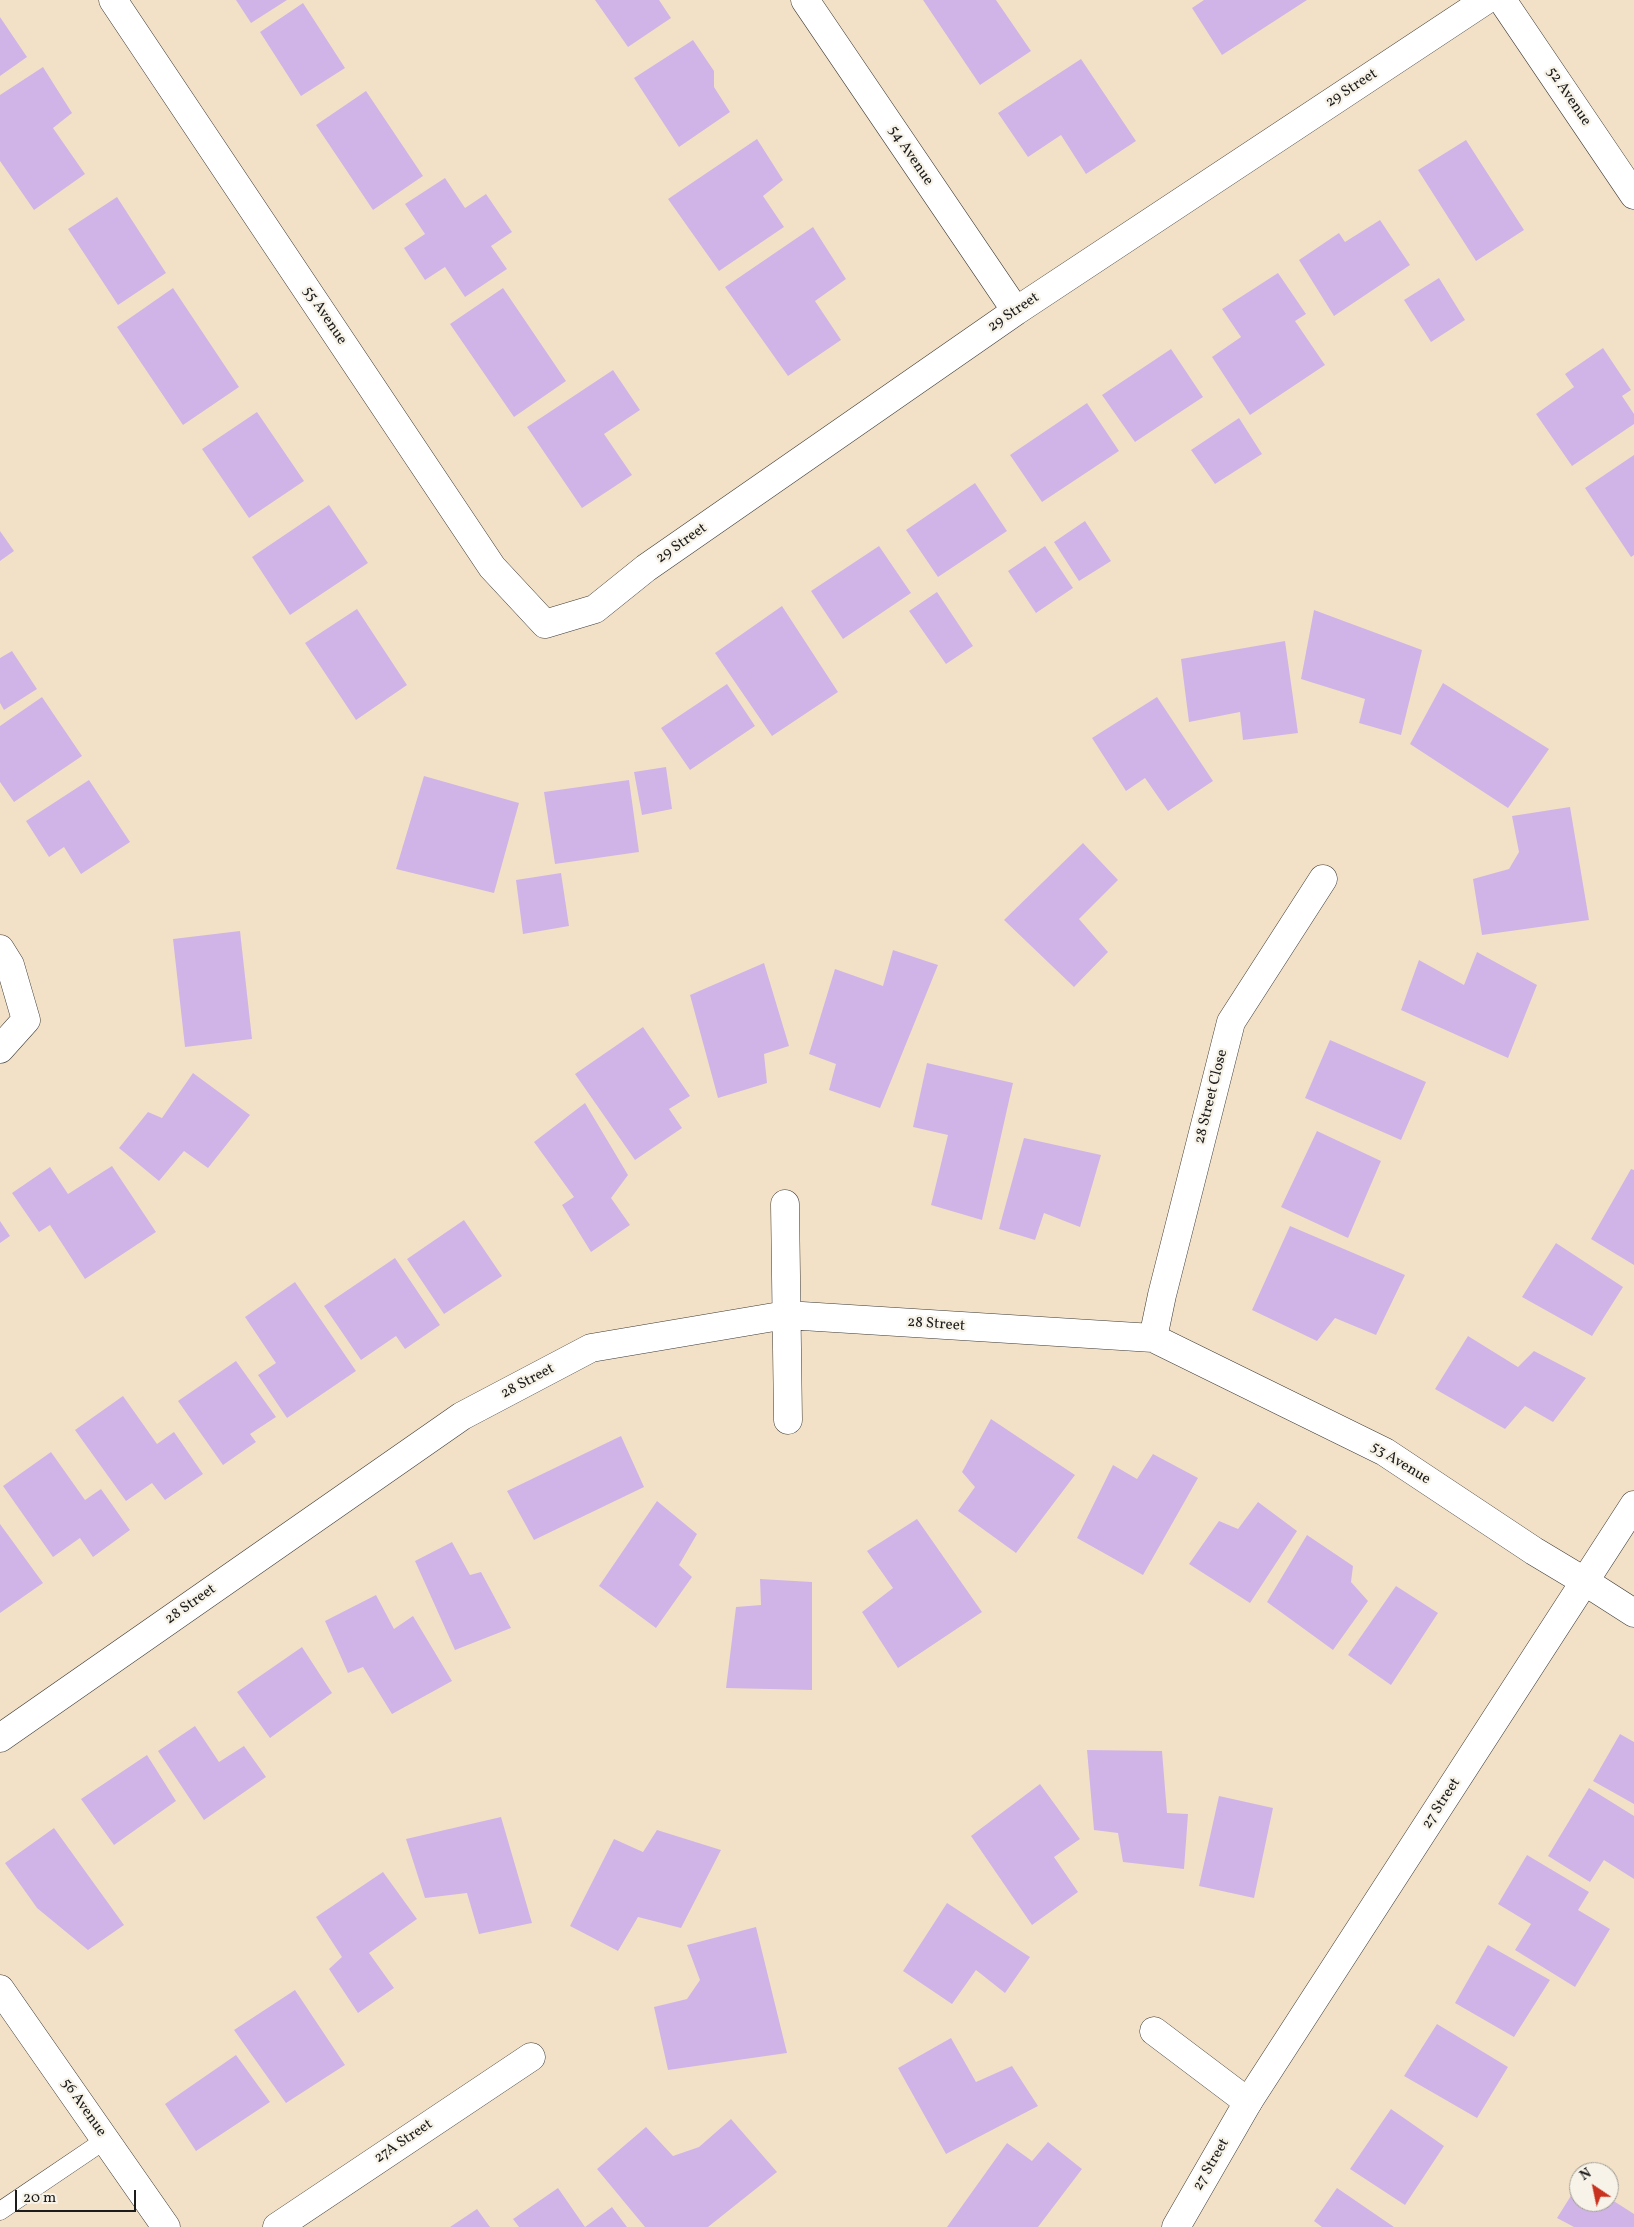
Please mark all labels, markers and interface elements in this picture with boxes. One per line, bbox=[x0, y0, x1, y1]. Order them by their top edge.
street label: 52 Avenue bbox=[1542, 64, 1594, 130]
street label: 29 Street bbox=[1323, 66, 1381, 112]
street label: 54 Avenue bbox=[883, 123, 937, 189]
street label: 55 Avenue bbox=[298, 283, 350, 349]
street label: 29 Street bbox=[985, 289, 1043, 337]
street label: 29 Street bbox=[653, 520, 711, 568]
street label: 28 Street Close bbox=[1192, 1048, 1232, 1146]
street label: 28 Street bbox=[906, 1314, 966, 1336]
street label: 28 Street bbox=[498, 1360, 558, 1404]
street label: 53 Avenue bbox=[1367, 1439, 1433, 1489]
street label: 28 Street bbox=[162, 1581, 220, 1629]
street label: 27 Street bbox=[1419, 1775, 1465, 1833]
street label: 56 Avenue bbox=[56, 2075, 110, 2141]
street label: 27A Street bbox=[371, 2116, 437, 2168]
street label: 27 Street bbox=[1190, 2136, 1234, 2194]
north arrow bbox=[1569, 2162, 1619, 2212]
text: N bbox=[1576, 2164, 1595, 2186]
scale bar bbox=[18, 2180, 139, 2212]
text: 20 m bbox=[23, 2188, 56, 2209]

